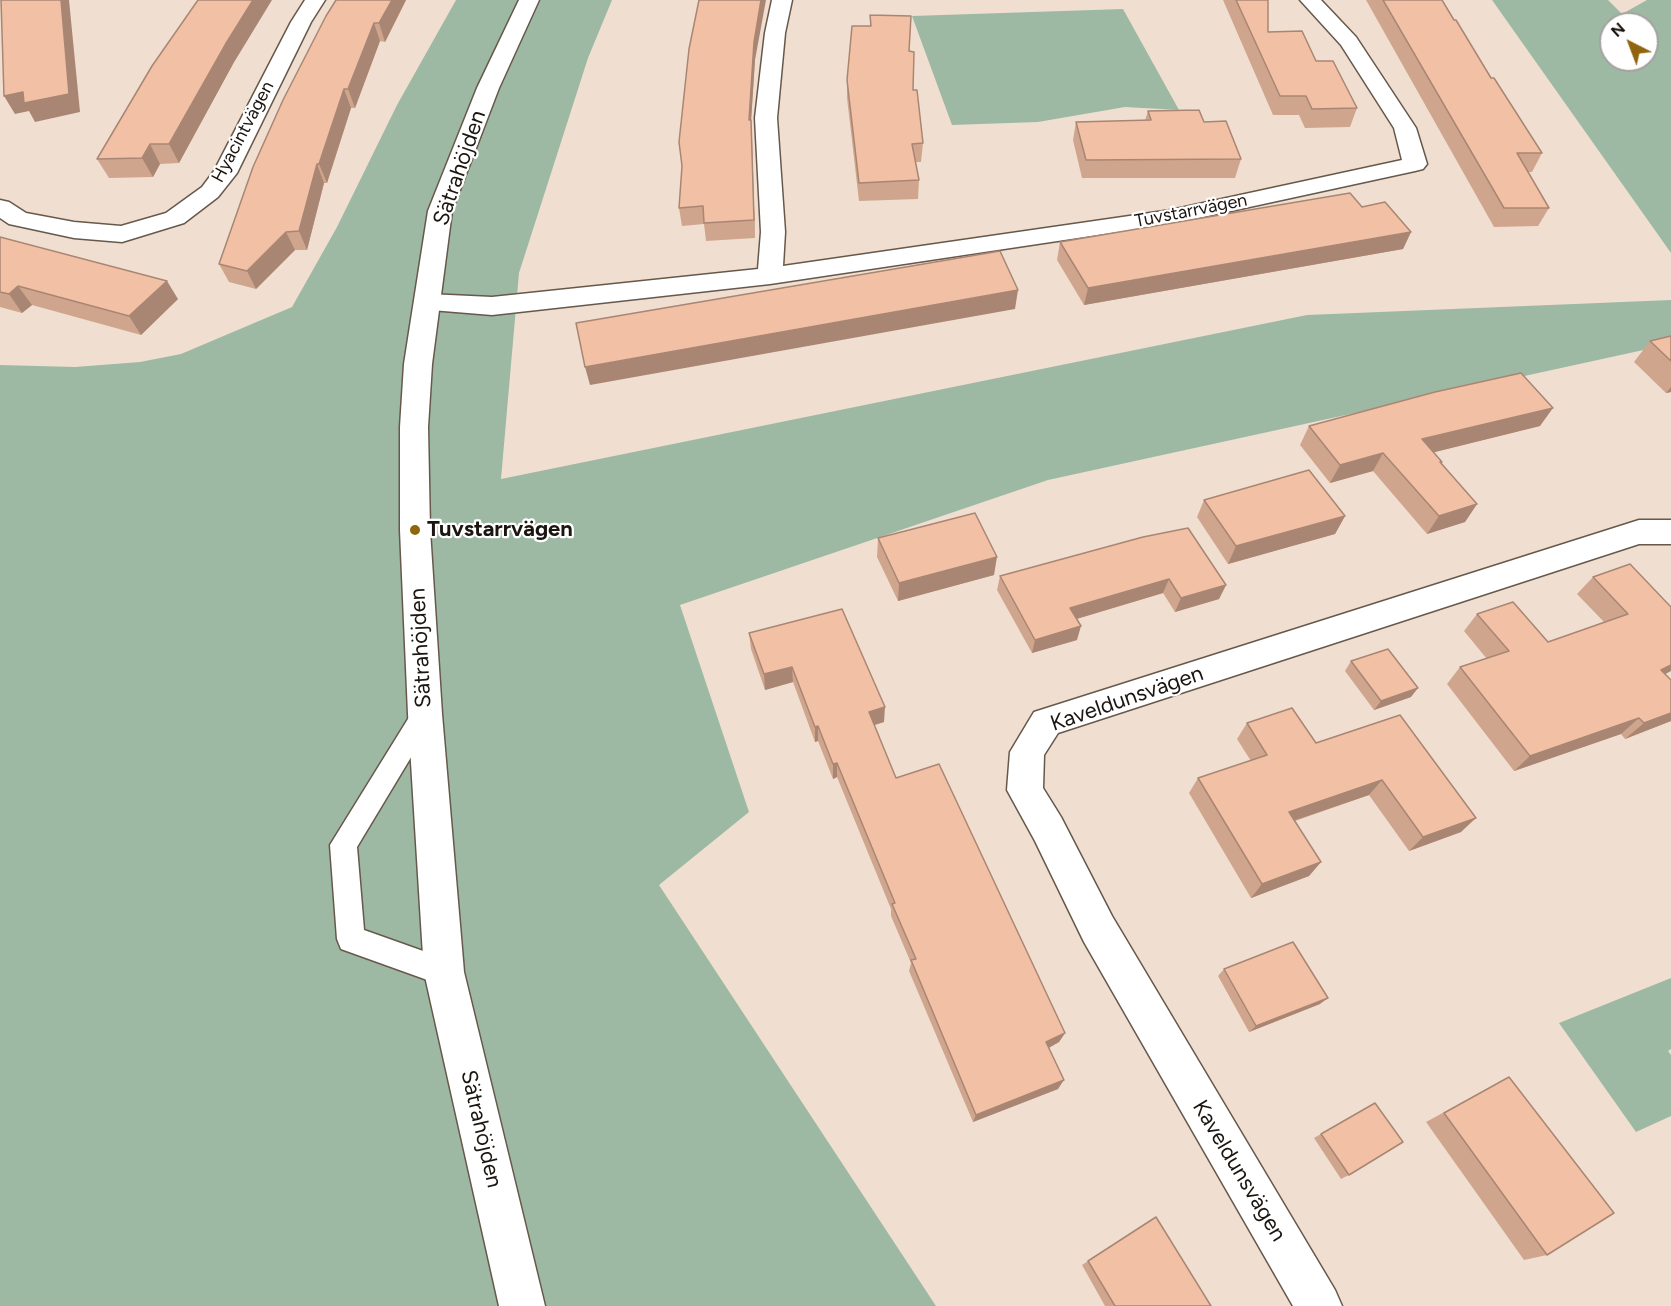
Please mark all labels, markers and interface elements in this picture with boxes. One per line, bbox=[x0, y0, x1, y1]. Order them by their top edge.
north arrow bbox=[1599, 12, 1659, 72]
text: N bbox=[1607, 19, 1629, 41]
street label: Hyacintvägen bbox=[207, 78, 279, 186]
street label: Sätrahöjden bbox=[428, 107, 492, 229]
street label: Tuvstarrvägen bbox=[1133, 190, 1249, 232]
place label: Tuvstarrvägen bbox=[427, 517, 573, 543]
marker: Tuvstarrvägen bbox=[408, 523, 422, 537]
street label: Sätrahöjden bbox=[405, 587, 437, 709]
street label: Kaveldunsvägen bbox=[1047, 660, 1207, 738]
street label: Sätrahöjden bbox=[455, 1068, 507, 1190]
street label: Kaveldunsvägen bbox=[1187, 1096, 1291, 1246]

